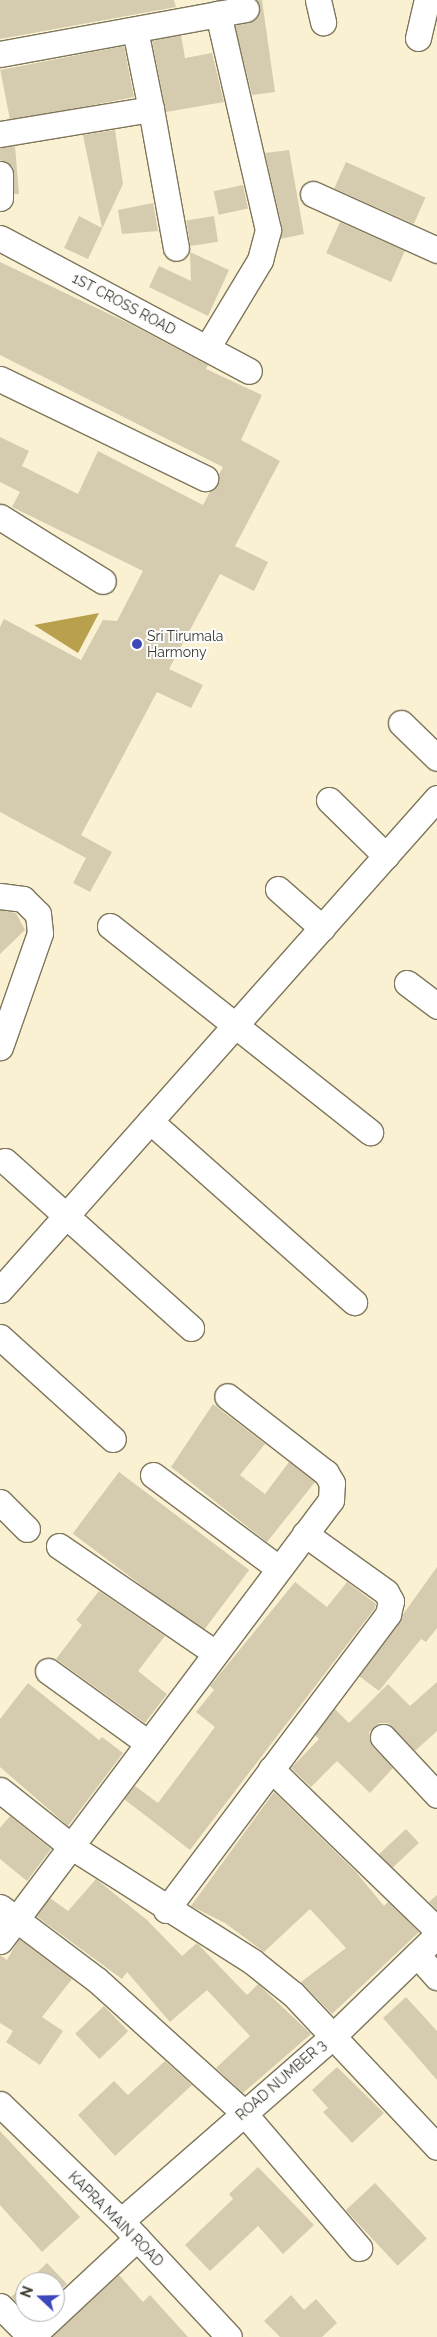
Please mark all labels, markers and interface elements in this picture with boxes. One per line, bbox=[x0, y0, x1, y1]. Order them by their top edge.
street label: 1ST CROSS ROAD bbox=[69, 270, 179, 338]
place label: Sri Tirumala Harmony bbox=[147, 628, 224, 660]
marker: Sri Tirumala Harmony bbox=[131, 638, 143, 650]
street label: ROAD NUMBER 3 bbox=[232, 2036, 330, 2124]
street label: KAPRA MAIN ROAD bbox=[65, 2168, 167, 2270]
north arrow bbox=[15, 2272, 65, 2322]
text: N bbox=[18, 2284, 36, 2300]

